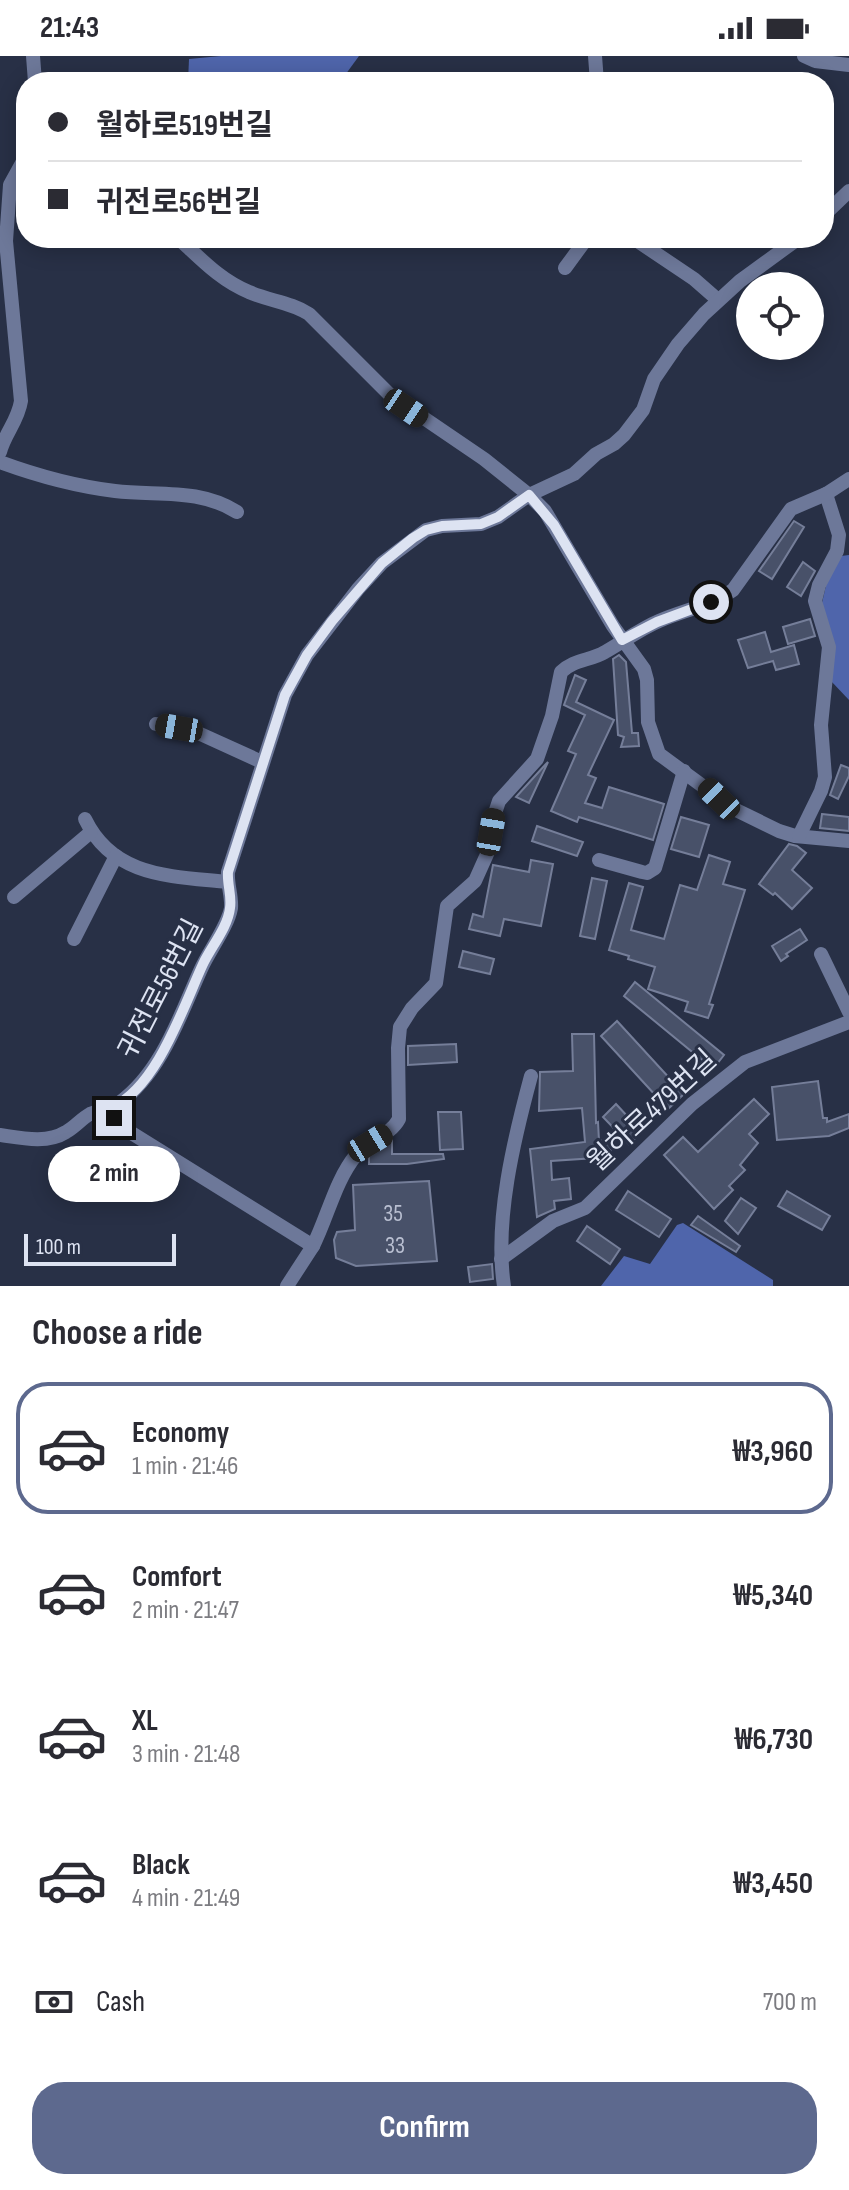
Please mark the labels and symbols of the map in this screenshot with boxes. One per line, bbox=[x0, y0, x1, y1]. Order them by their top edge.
car bbox=[379, 385, 433, 431]
route start bbox=[693, 584, 729, 620]
car bbox=[153, 712, 205, 744]
car bbox=[693, 774, 745, 824]
car bbox=[475, 806, 507, 858]
street label: 귀전로56번길 bbox=[112, 914, 210, 1064]
street label: 월하로479번길 bbox=[581, 1043, 723, 1179]
route end bbox=[96, 1100, 132, 1136]
car bbox=[343, 1120, 397, 1166]
callout: 2 min bbox=[48, 1146, 180, 1202]
house number: 35 bbox=[383, 1199, 403, 1228]
scale bar bbox=[24, 1230, 176, 1266]
house number: 33 bbox=[385, 1231, 405, 1260]

